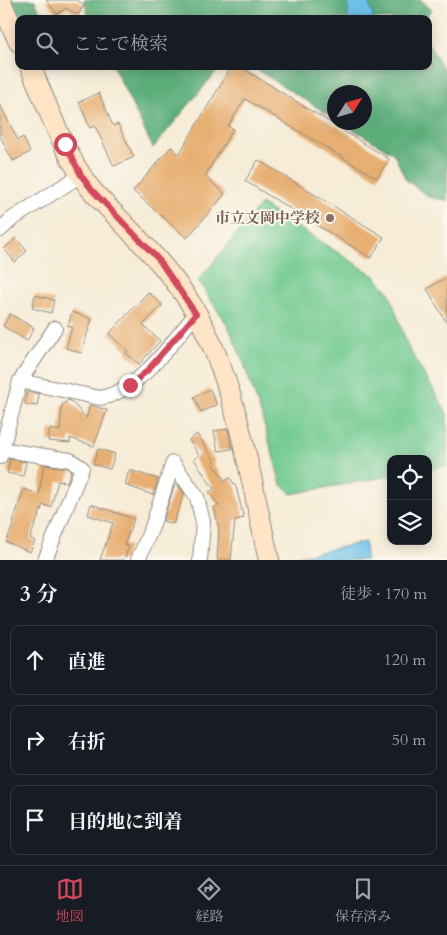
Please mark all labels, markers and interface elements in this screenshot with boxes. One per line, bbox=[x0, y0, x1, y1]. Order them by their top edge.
search box bbox=[15, 15, 432, 70]
icon: search bbox=[33, 29, 61, 57]
text: ここで検索 bbox=[73, 31, 168, 57]
north arrow bbox=[327, 85, 372, 130]
route start bbox=[54, 133, 77, 156]
place label: 市立文岡中学校 bbox=[215, 208, 320, 228]
marker: 市立文岡中学校 bbox=[324, 212, 336, 224]
route end bbox=[119, 374, 142, 397]
map controls bbox=[387, 455, 432, 545]
button: locate bbox=[387, 455, 432, 500]
button: layers bbox=[387, 500, 432, 545]
text: 3 分 bbox=[20, 580, 57, 609]
text: 徒歩 · 170 m bbox=[340, 583, 427, 605]
icon: ahead bbox=[21, 646, 49, 674]
text: 直進 bbox=[68, 649, 106, 675]
text: 120 m bbox=[384, 649, 426, 671]
icon: right bbox=[21, 726, 49, 754]
text: 右折 bbox=[68, 729, 106, 755]
text: 50 m bbox=[392, 729, 426, 751]
icon: arrive bbox=[21, 806, 49, 834]
text: 目的地に到着 bbox=[68, 809, 182, 835]
tab: 地図 bbox=[56, 875, 84, 926]
tab: 経路 bbox=[195, 875, 223, 926]
tab: 保存済み bbox=[335, 875, 391, 926]

